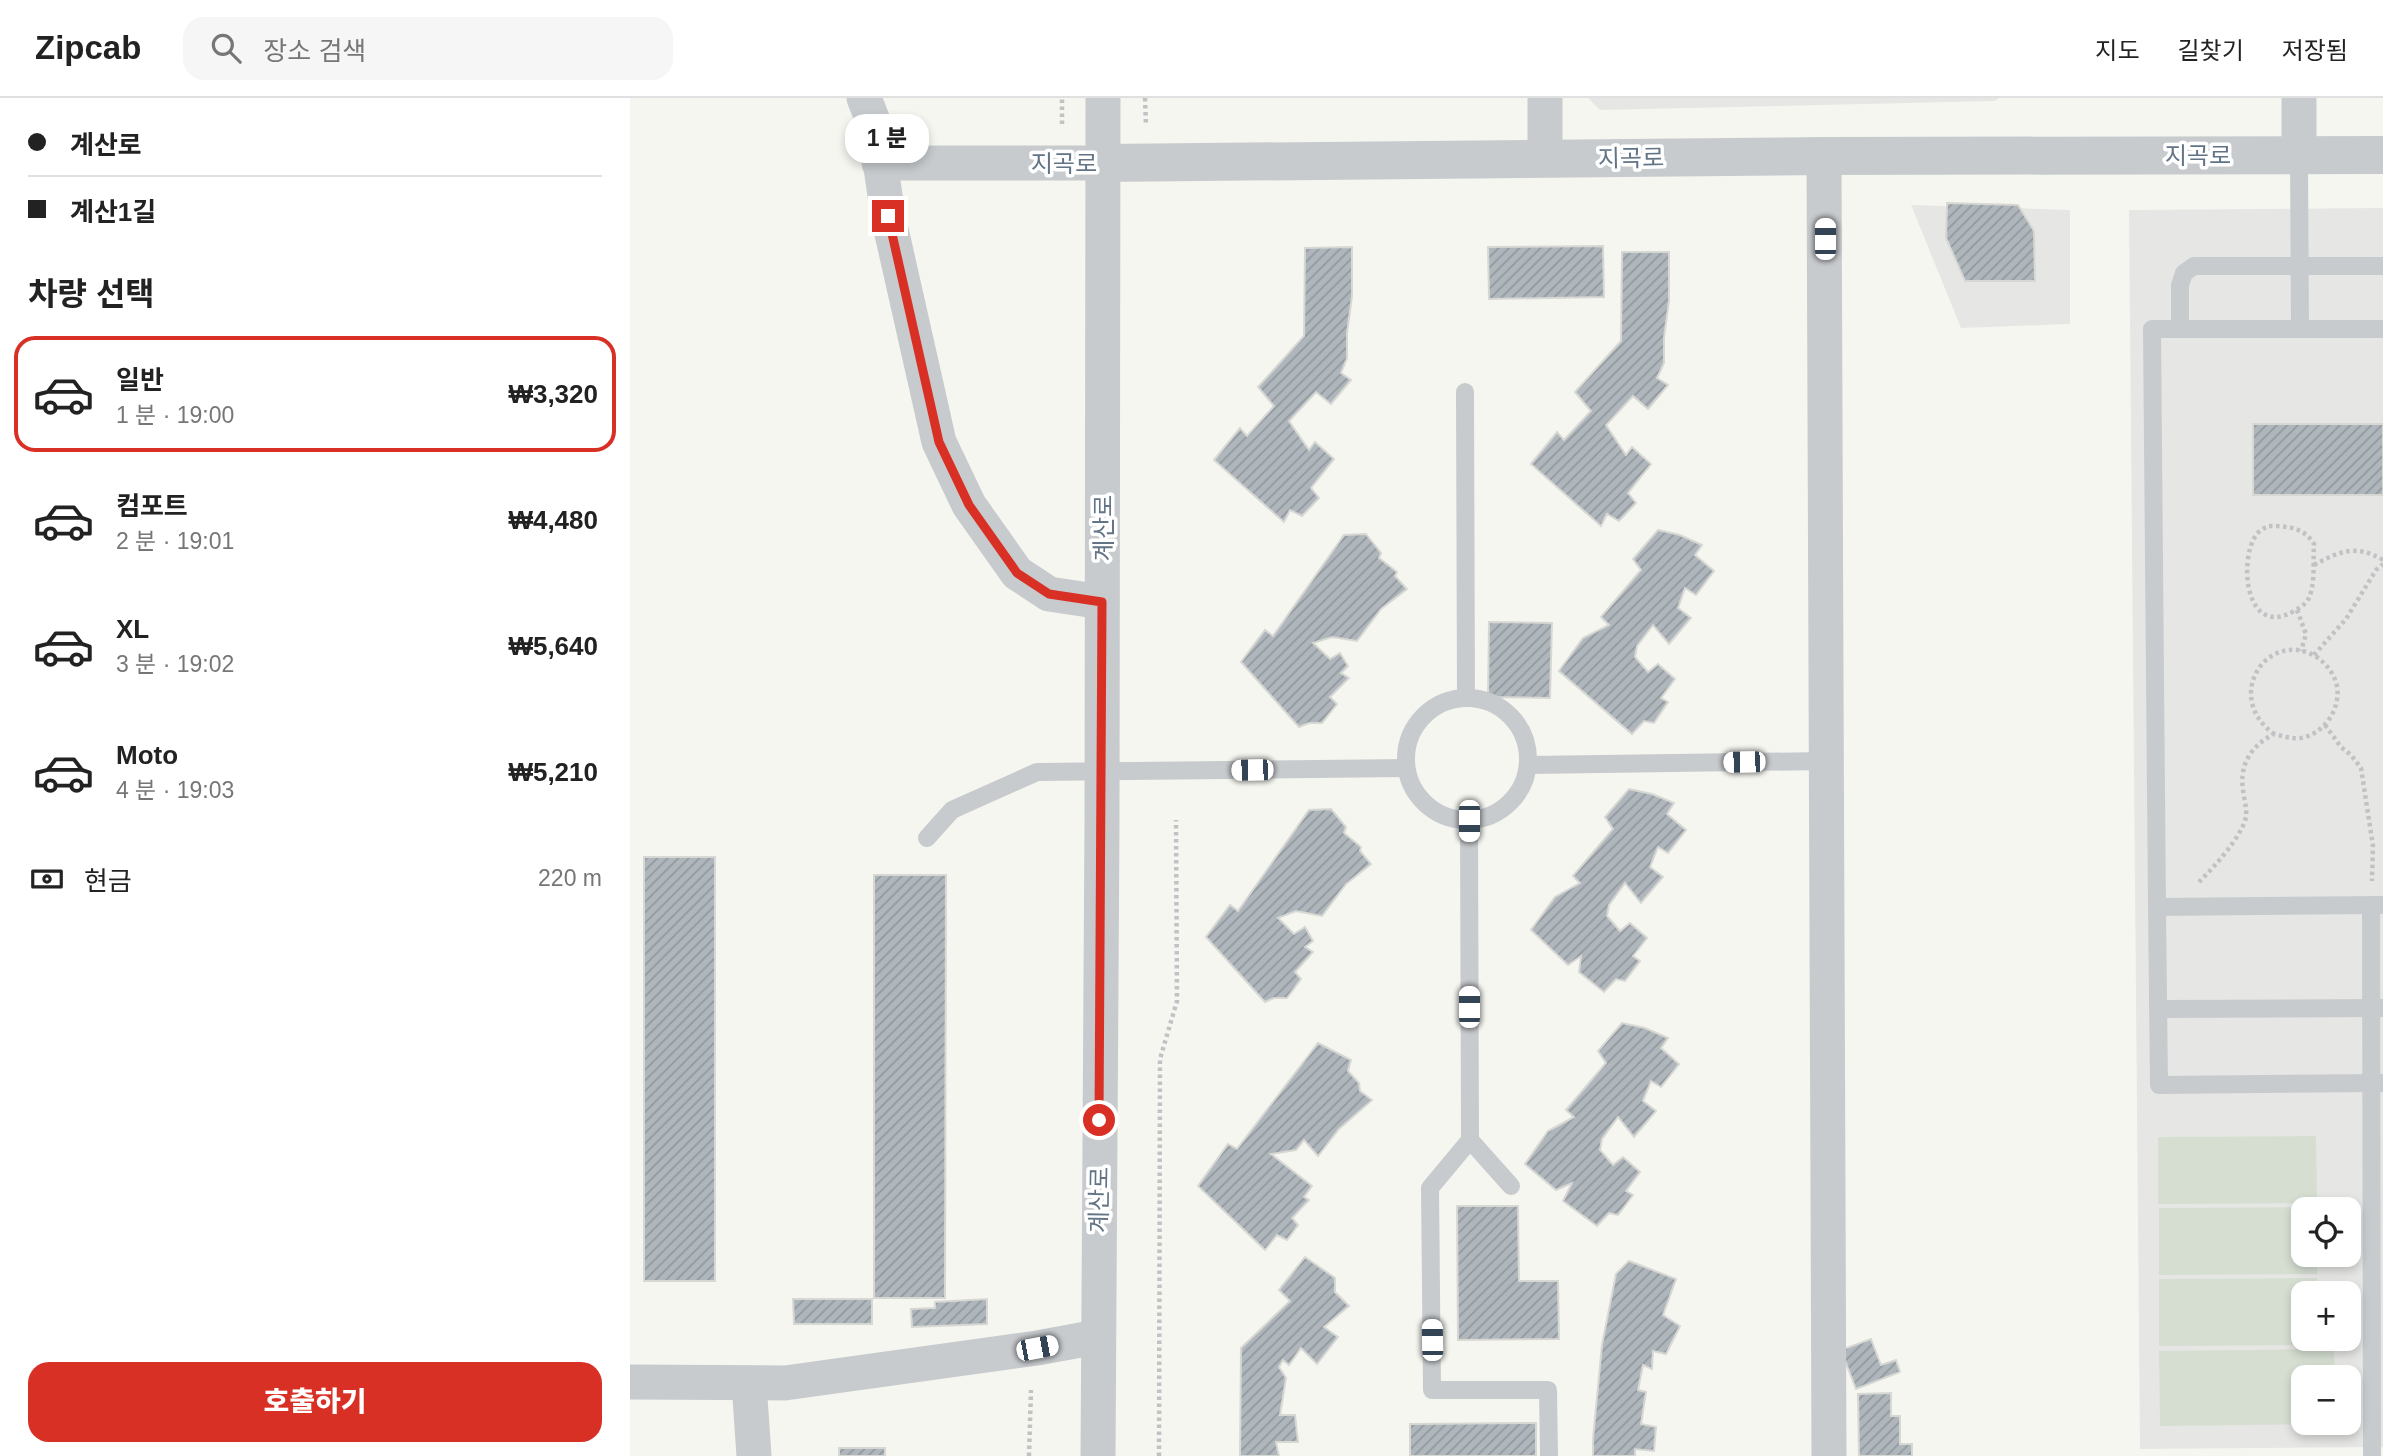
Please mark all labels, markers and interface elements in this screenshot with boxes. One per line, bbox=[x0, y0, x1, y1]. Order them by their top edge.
search box bbox=[183, 17, 673, 80]
text: Zipcab bbox=[35, 29, 141, 66]
icon: search bbox=[207, 29, 245, 67]
text: 장소 검색 bbox=[263, 36, 366, 66]
text: 지도 bbox=[2095, 37, 2140, 64]
text: 길찾기 bbox=[2178, 37, 2244, 64]
text: 저장됨 bbox=[2282, 37, 2348, 64]
callout: 1 분 bbox=[846, 115, 930, 164]
text: 1 분 bbox=[867, 125, 907, 151]
text: 계산로 bbox=[70, 130, 142, 160]
street label: 지곡로 bbox=[2165, 142, 2231, 169]
street label: 지곡로 bbox=[1598, 144, 1664, 172]
street label: 지곡로 bbox=[1031, 150, 1097, 177]
text: 계산1길 bbox=[70, 197, 156, 227]
route end bbox=[872, 200, 904, 232]
car bbox=[1815, 218, 1836, 260]
text: 차량 선택 bbox=[28, 276, 155, 312]
icon: car bbox=[32, 363, 95, 426]
text: 일반 bbox=[116, 365, 164, 395]
text: ₩3,320 bbox=[508, 379, 598, 409]
text: 1 분 · 19:00 bbox=[116, 402, 234, 428]
icon: car bbox=[32, 489, 95, 552]
text: 컴포트 bbox=[116, 491, 188, 521]
street label: 계산로 bbox=[1090, 495, 1117, 561]
text: ₩4,480 bbox=[508, 505, 598, 535]
text: 2 분 · 19:01 bbox=[116, 528, 234, 554]
text: XL bbox=[116, 614, 149, 644]
icon: car bbox=[32, 615, 95, 678]
text: ₩5,640 bbox=[508, 631, 598, 661]
text: 3 분 · 19:02 bbox=[116, 651, 234, 677]
text: Moto bbox=[116, 740, 178, 770]
icon: car bbox=[32, 741, 95, 804]
car bbox=[1723, 751, 1766, 773]
text: ₩5,210 bbox=[508, 757, 598, 787]
car bbox=[1231, 759, 1274, 781]
text: 4 분 · 19:03 bbox=[116, 777, 234, 803]
car bbox=[1459, 800, 1480, 842]
icon: cash bbox=[28, 860, 66, 898]
text: 220 m bbox=[538, 865, 602, 891]
text: 현금 bbox=[84, 866, 132, 896]
car bbox=[1459, 986, 1480, 1028]
route start bbox=[1083, 1104, 1115, 1136]
street label: 계산로 bbox=[1085, 1167, 1113, 1233]
map controls bbox=[2291, 1197, 2361, 1435]
button: locate bbox=[2291, 1197, 2361, 1267]
button: + bbox=[2291, 1281, 2361, 1351]
car bbox=[1422, 1319, 1443, 1361]
car bbox=[1015, 1334, 1060, 1362]
button: 호출하기 bbox=[28, 1362, 602, 1442]
button: − bbox=[2291, 1365, 2361, 1435]

